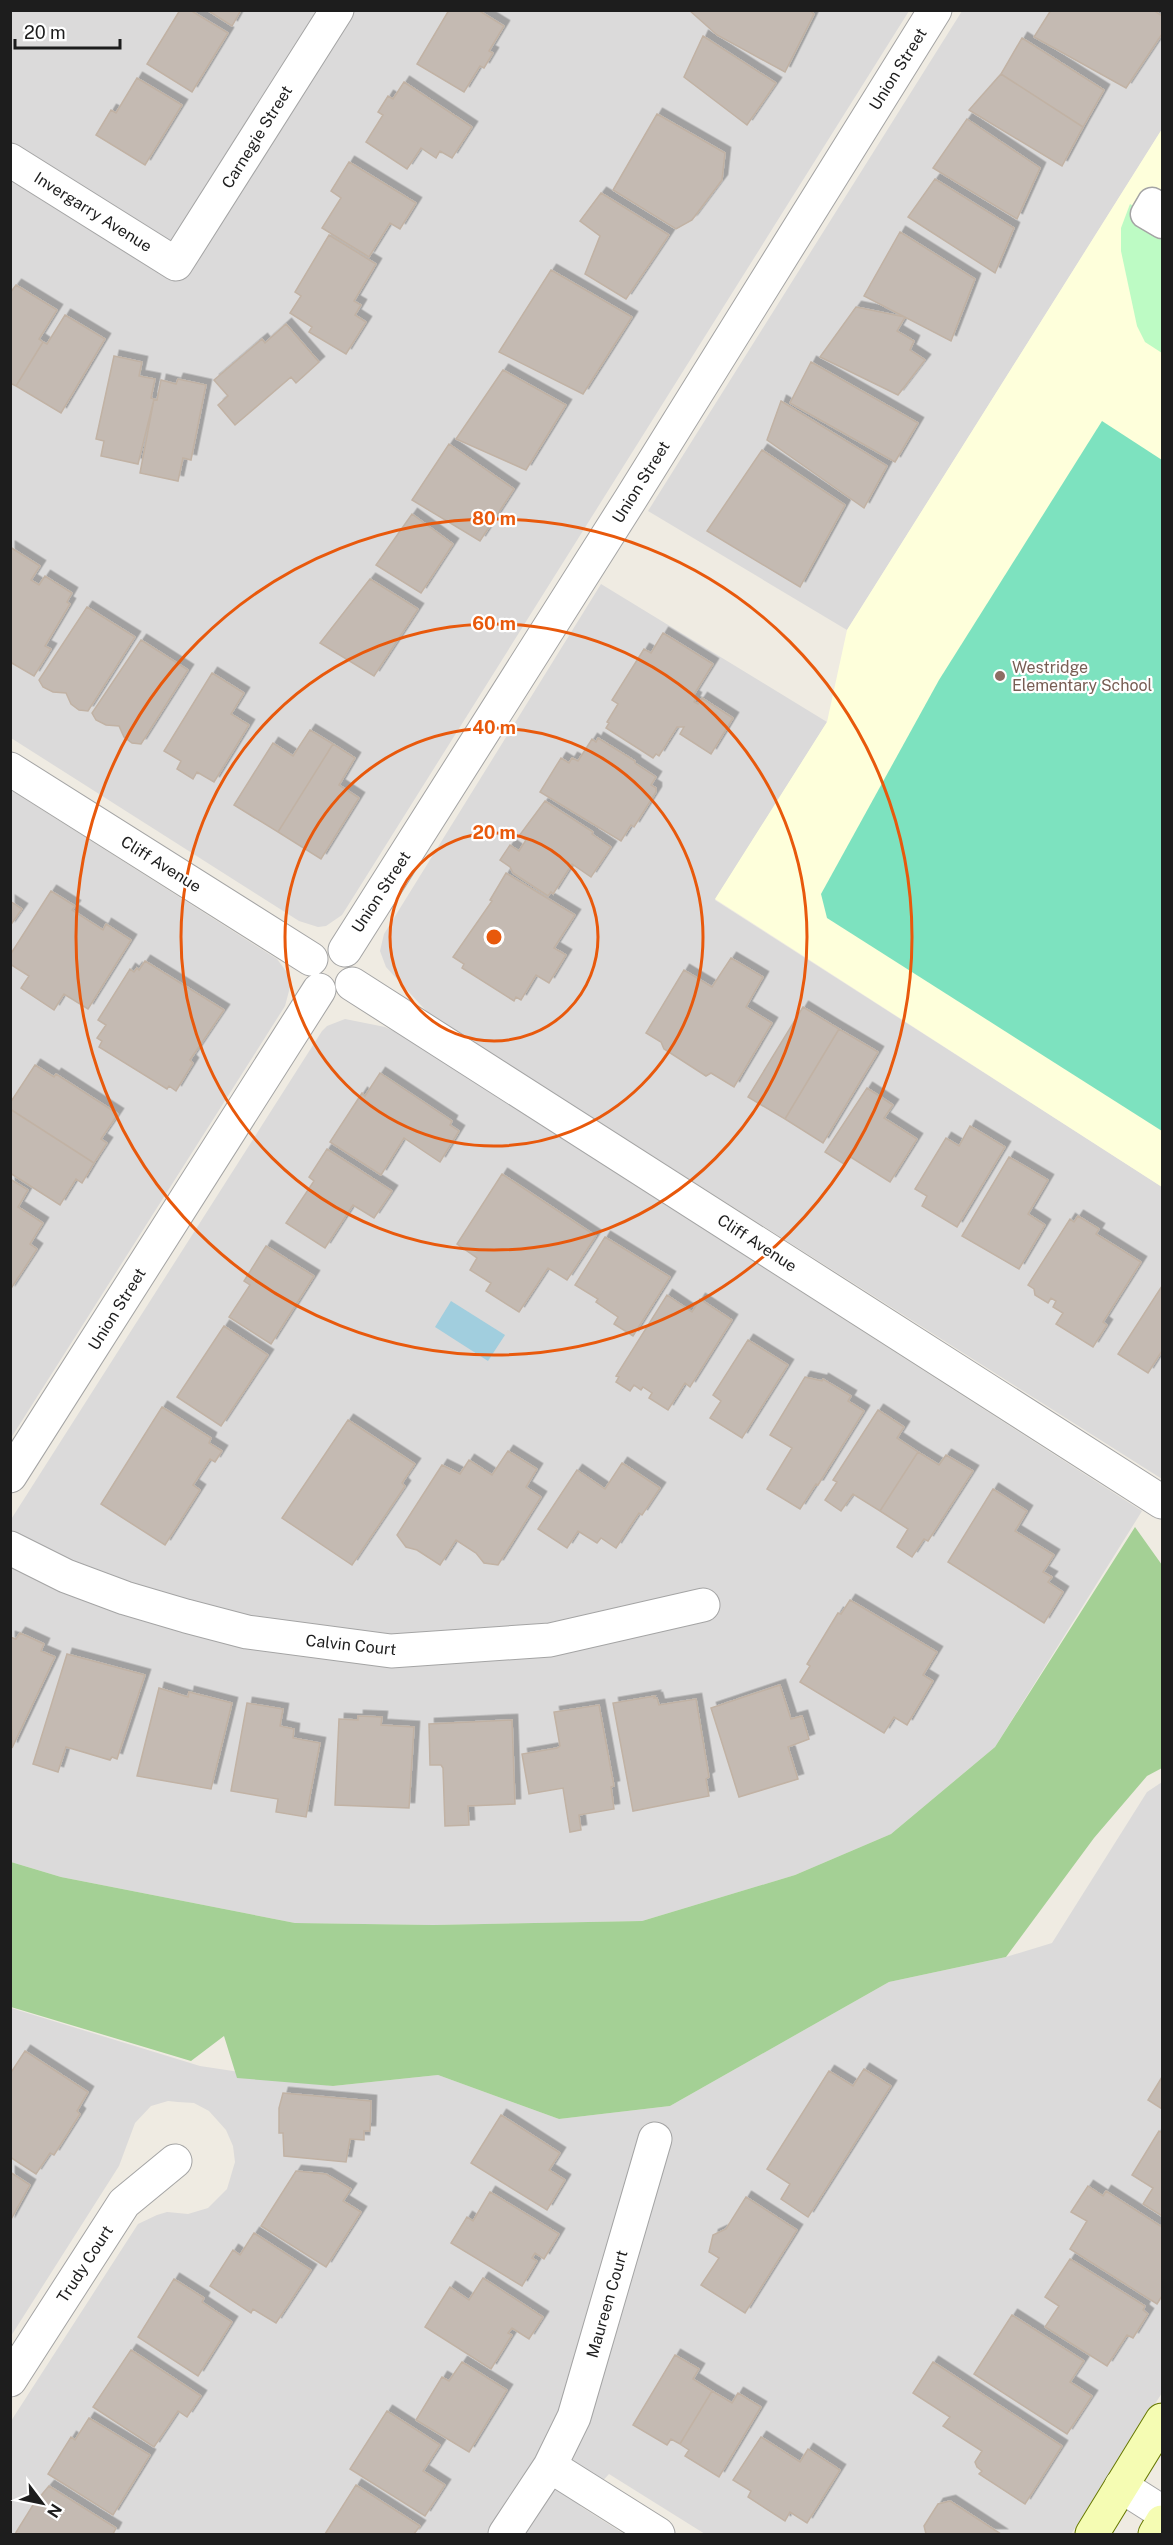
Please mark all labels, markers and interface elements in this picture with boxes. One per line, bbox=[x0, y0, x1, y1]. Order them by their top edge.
scale bar bbox=[15, 12, 120, 50]
text: 20 m bbox=[24, 22, 66, 43]
street label: Union Street bbox=[865, 24, 931, 114]
street label: Carnegie Street bbox=[218, 82, 296, 192]
street label: Invergarry Avenue bbox=[31, 168, 155, 256]
street label: Union Street bbox=[608, 437, 674, 527]
text: 80 m bbox=[472, 508, 516, 529]
text: 60 m bbox=[472, 613, 516, 634]
place label: Westridge Elementary School bbox=[1012, 658, 1153, 695]
marker: Westridge Elementary School bbox=[993, 669, 1007, 683]
text: 40 m bbox=[472, 717, 516, 738]
text: 20 m bbox=[472, 822, 516, 843]
street label: Cliff Avenue bbox=[117, 832, 205, 896]
street label: Union Street bbox=[348, 848, 414, 936]
centre of rings bbox=[484, 927, 504, 947]
street label: Cliff Avenue bbox=[714, 1210, 800, 1276]
street label: Union Street bbox=[84, 1264, 150, 1354]
street label: Calvin Court bbox=[305, 1631, 397, 1659]
street label: Trudy Court bbox=[53, 2222, 117, 2306]
street label: Maureen Court bbox=[583, 2248, 631, 2360]
north arrow bbox=[12, 2473, 72, 2533]
text: N bbox=[43, 2500, 66, 2521]

